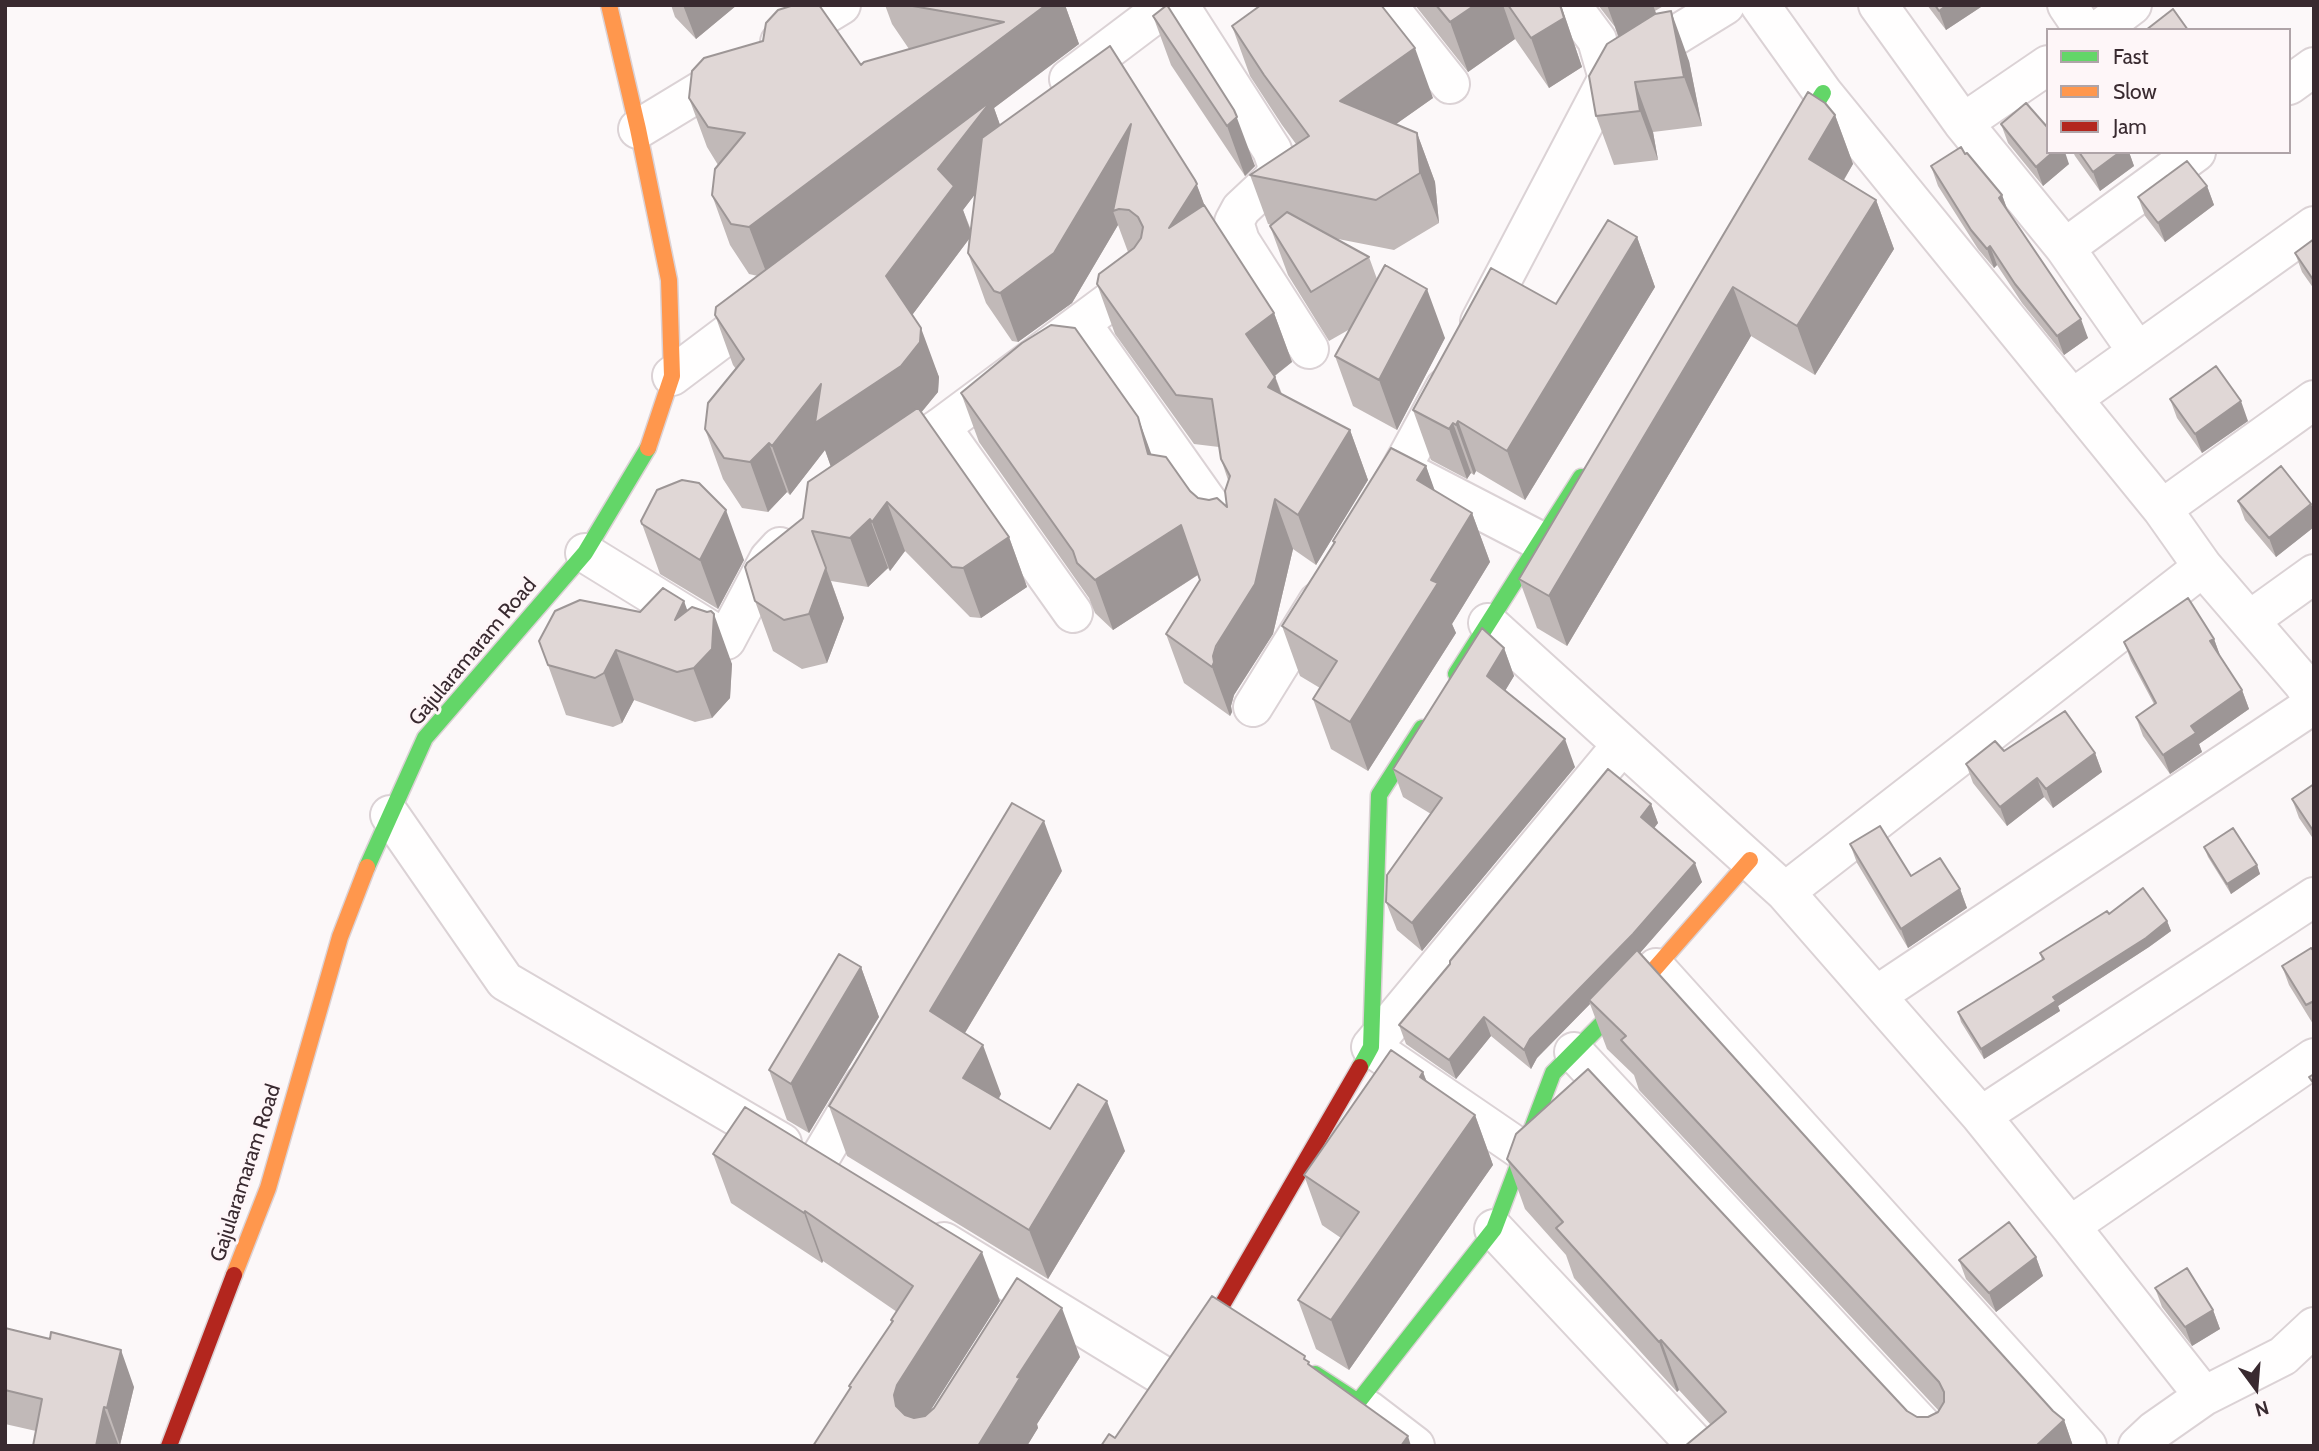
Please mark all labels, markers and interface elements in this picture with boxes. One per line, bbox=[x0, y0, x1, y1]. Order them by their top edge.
legend bbox=[2046, 28, 2291, 154]
text: Fast bbox=[2113, 44, 2149, 69]
text: Slow bbox=[2113, 79, 2157, 104]
text: Jam bbox=[2113, 114, 2147, 139]
street label: Gajularamaram Road bbox=[404, 573, 542, 731]
street label: Gajularamaram Road bbox=[205, 1081, 287, 1265]
north arrow bbox=[2221, 1353, 2291, 1423]
text: N bbox=[2252, 1396, 2272, 1422]

